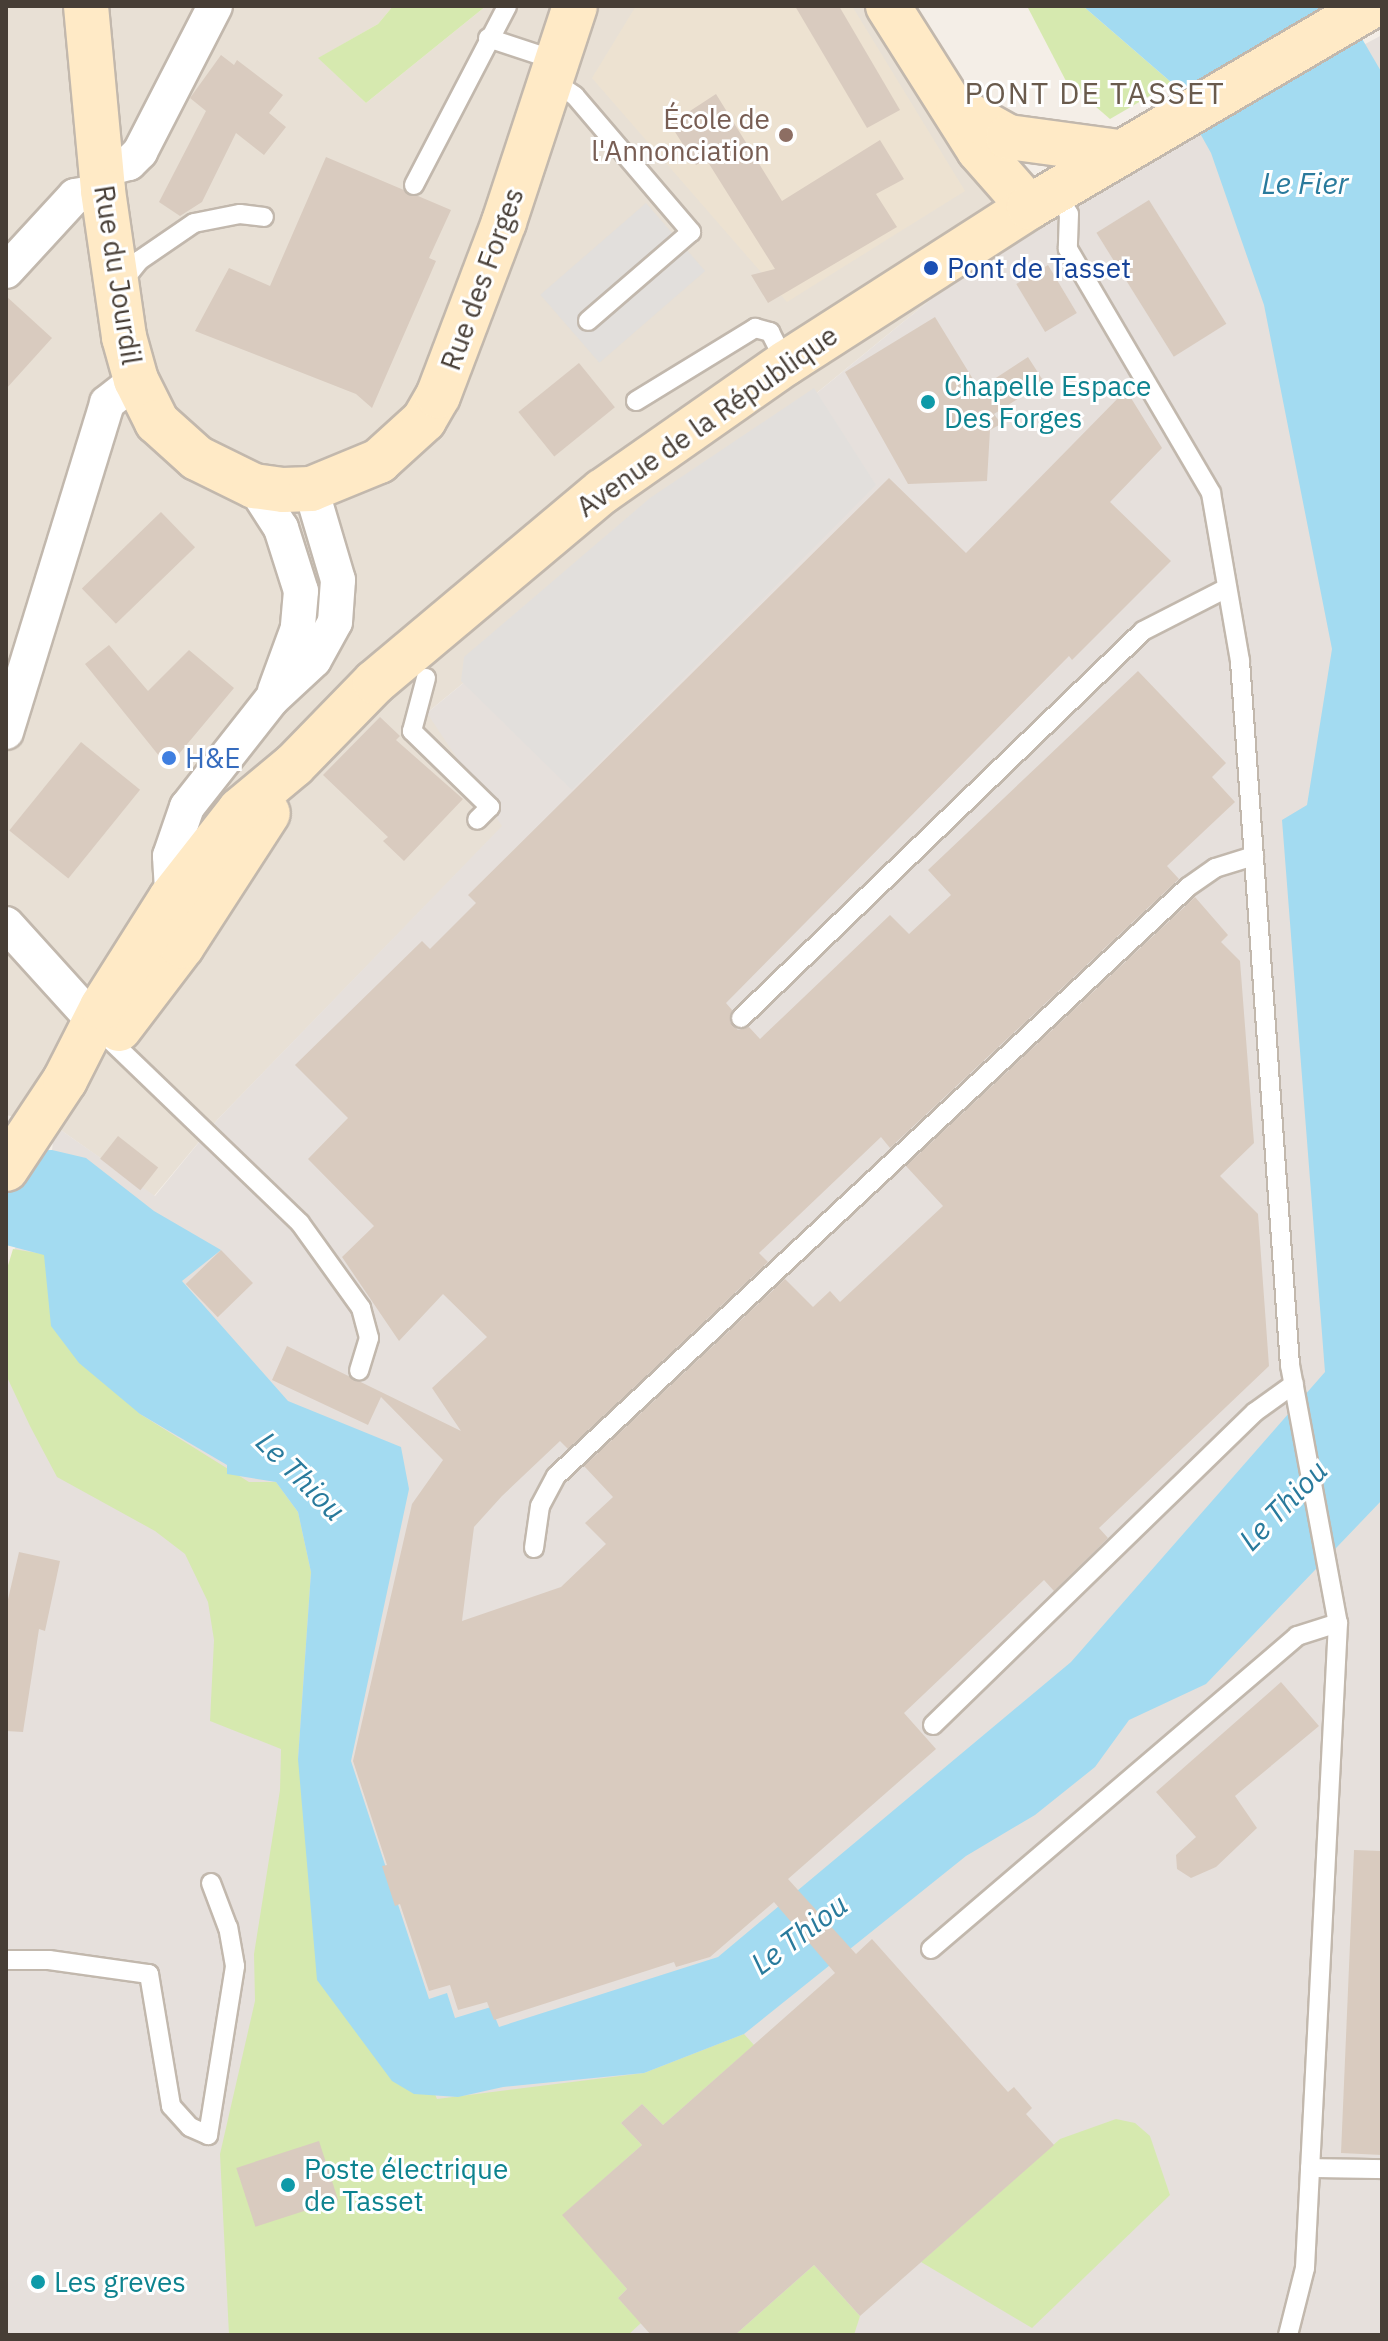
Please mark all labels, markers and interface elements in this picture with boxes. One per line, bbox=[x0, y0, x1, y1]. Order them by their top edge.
district label: PONT DE TASSET bbox=[964, 75, 1226, 111]
place label: École de l'Annonciation bbox=[591, 102, 770, 168]
marker: École de l'Annonciation bbox=[777, 126, 795, 144]
water label: Le Fier bbox=[1262, 165, 1348, 201]
street label: Rue du Jourdil bbox=[87, 183, 149, 367]
street label: Rue des Forges bbox=[433, 183, 531, 375]
place label: Pont de Tasset bbox=[947, 251, 1131, 285]
marker: Pont de Tasset bbox=[922, 259, 940, 277]
street label: Avenue de la République bbox=[570, 318, 844, 524]
place label: Chapelle Espace Des Forges bbox=[944, 369, 1151, 435]
marker: Chapelle Espace Des Forges bbox=[919, 393, 937, 411]
place label: H&E bbox=[185, 741, 241, 775]
marker: H&E bbox=[160, 749, 178, 767]
water label: Le Thiou bbox=[249, 1424, 353, 1528]
water label: Le Thiou bbox=[1231, 1452, 1335, 1558]
water label: Le Thiou bbox=[744, 1886, 854, 1982]
place label: Poste électrique de Tasset bbox=[304, 2152, 508, 2218]
marker: Poste électrique de Tasset bbox=[279, 2176, 297, 2194]
place label: Les greves bbox=[54, 2265, 186, 2299]
marker: Les greves bbox=[29, 2273, 47, 2291]

